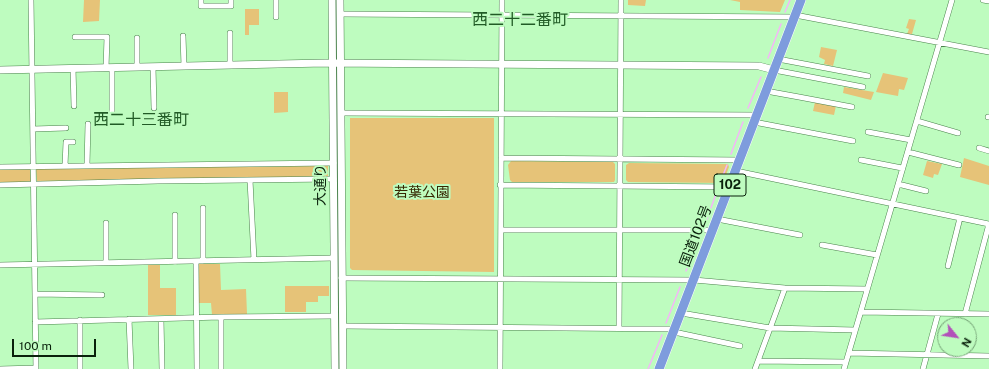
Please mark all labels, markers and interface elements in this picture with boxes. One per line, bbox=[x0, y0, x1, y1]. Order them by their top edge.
district label: 西二十二番町 bbox=[472, 10, 568, 30]
district label: 西二十三番町 bbox=[93, 110, 189, 130]
street label: 大通り bbox=[313, 164, 329, 206]
road number: 102 bbox=[714, 174, 746, 196]
park label: 若葉公園 bbox=[394, 185, 450, 201]
street label: 国道102号 bbox=[677, 203, 715, 269]
north arrow bbox=[937, 317, 977, 357]
scale bar bbox=[14, 331, 98, 357]
text: N bbox=[959, 336, 974, 349]
text: 100 m bbox=[19, 339, 52, 353]

